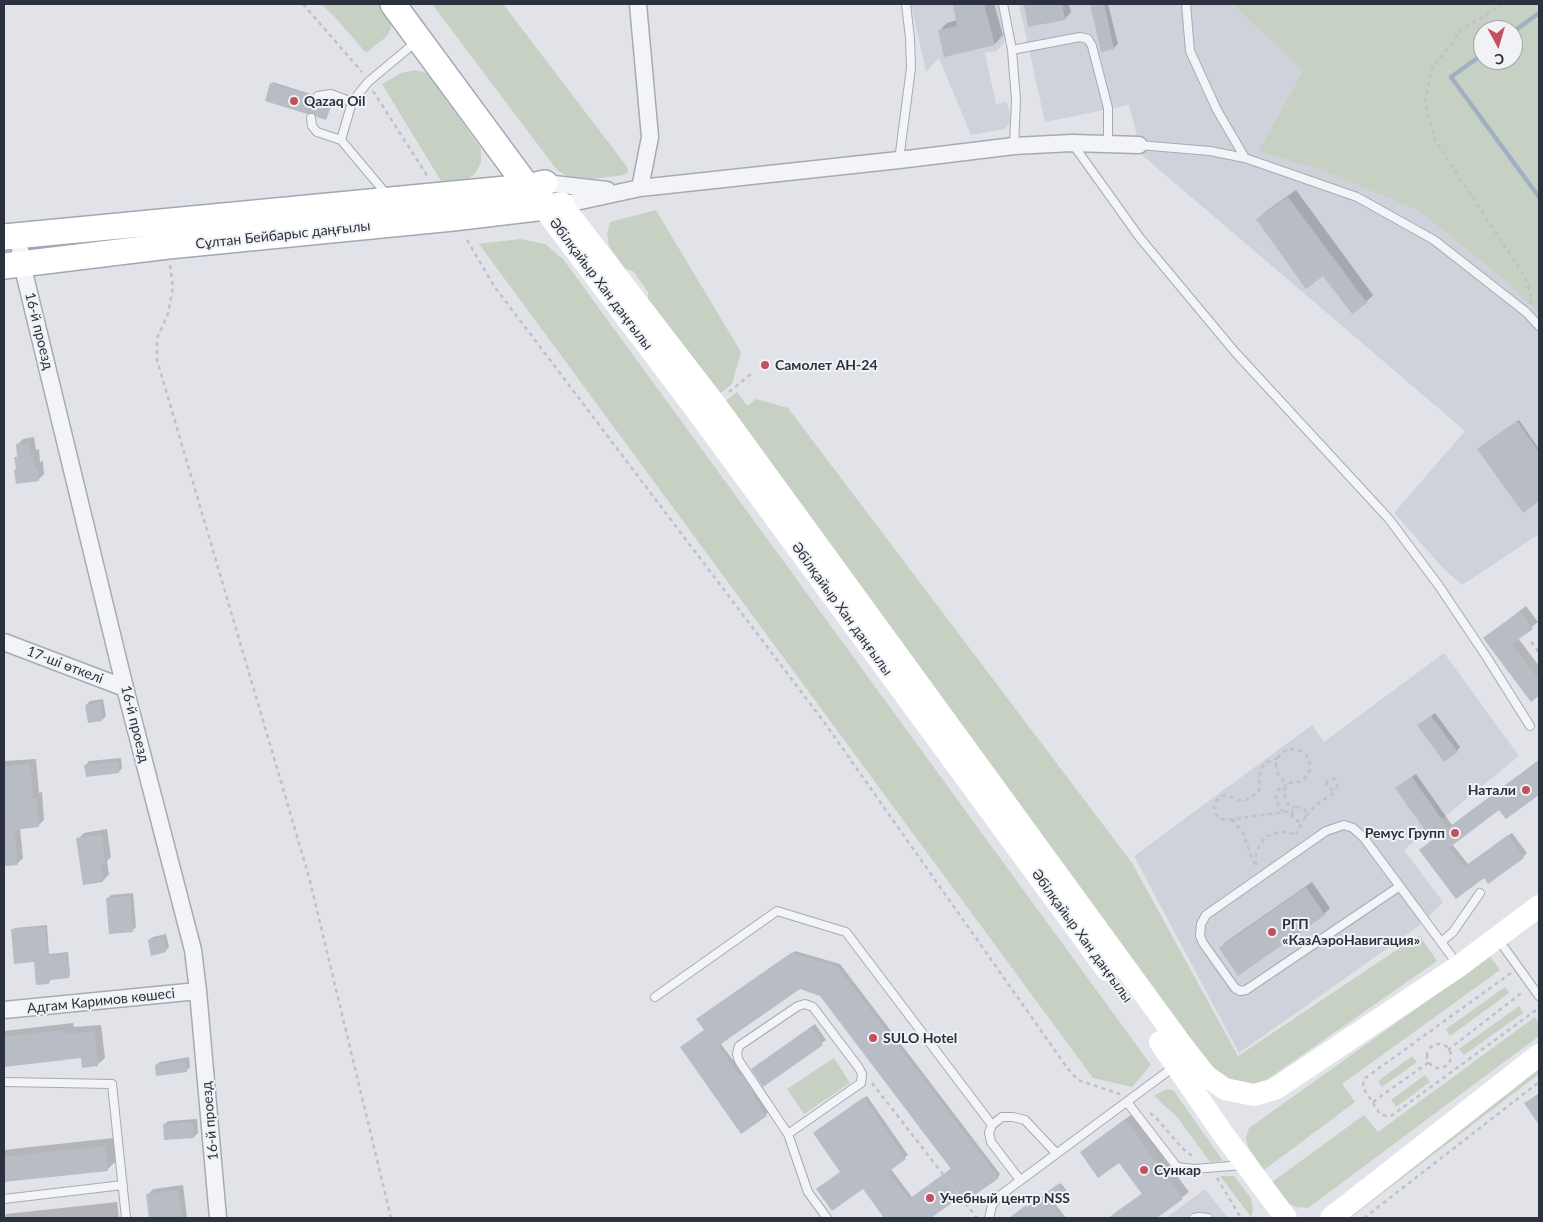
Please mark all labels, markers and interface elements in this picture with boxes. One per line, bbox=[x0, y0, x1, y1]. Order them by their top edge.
north arrow bbox=[1473, 20, 1523, 70]
text: С bbox=[1494, 50, 1505, 68]
place label: Qazaq Oil bbox=[304, 93, 365, 109]
marker: Qazaq Oil bbox=[288, 95, 300, 107]
street label: Әбілқайыр Хан даңғылы bbox=[546, 215, 656, 353]
street label: Сұлтан Бейбарыс даңғылы bbox=[195, 217, 371, 253]
street label: 16-й проезд bbox=[21, 291, 57, 371]
place label: Самолет АН-24 bbox=[775, 357, 878, 373]
marker: Самолет АН-24 bbox=[759, 359, 771, 371]
street label: Әбілқайыр Хан даңғылы bbox=[788, 539, 896, 679]
street label: 17-ші өткелі bbox=[24, 643, 106, 687]
street label: 16-й проезд bbox=[117, 684, 153, 764]
place label: Натали bbox=[1468, 782, 1516, 798]
marker: Натали bbox=[1520, 784, 1532, 796]
place label: Ремус Групп bbox=[1365, 825, 1445, 841]
marker: Ремус Групп bbox=[1449, 827, 1461, 839]
street label: Әбілқайыр Хан даңғылы bbox=[1028, 866, 1136, 1006]
place label: РГП «КазАэроНавигация» bbox=[1282, 916, 1420, 949]
marker: РГП «КазАэроНавигация» bbox=[1266, 926, 1278, 938]
street label: Адгам Каримов көшесі bbox=[26, 985, 176, 1017]
place label: SULO Hotel bbox=[883, 1030, 957, 1046]
marker: SULO Hotel bbox=[867, 1032, 879, 1044]
street label: 16-й проезд bbox=[198, 1081, 222, 1161]
place label: Сункар bbox=[1154, 1162, 1201, 1178]
marker: Сункар bbox=[1138, 1164, 1150, 1176]
place label: Учебный центр NSS bbox=[940, 1190, 1070, 1206]
marker: Учебный центр NSS bbox=[924, 1192, 936, 1204]

